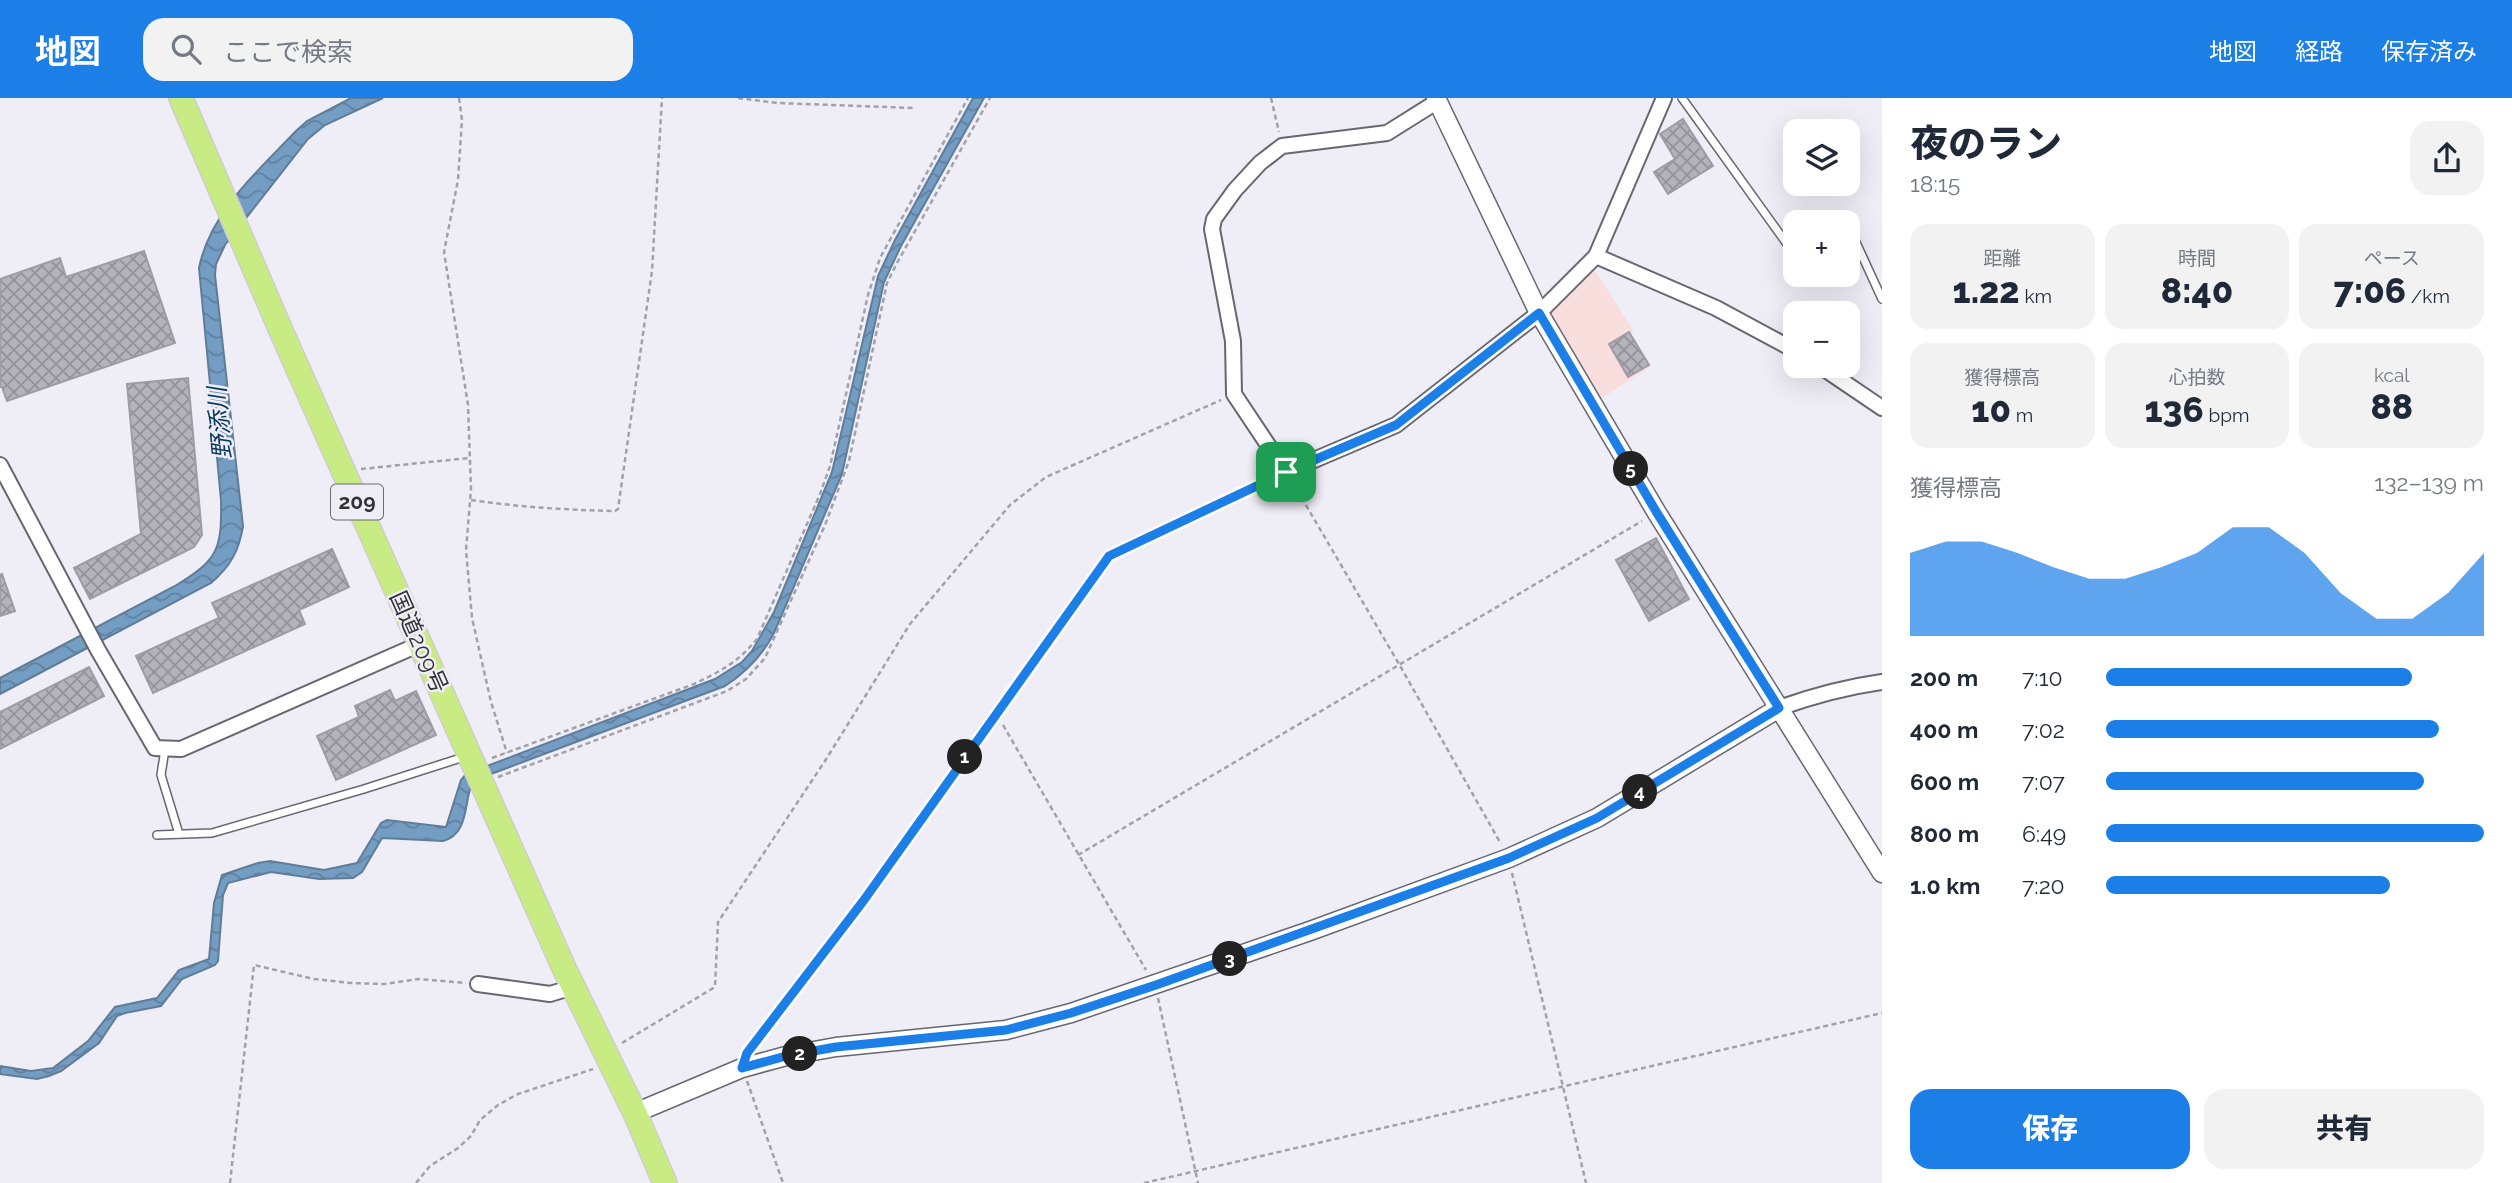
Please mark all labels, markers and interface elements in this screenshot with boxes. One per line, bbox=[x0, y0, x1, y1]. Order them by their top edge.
search box bbox=[143, 18, 633, 81]
icon: search bbox=[167, 30, 205, 68]
text: 地図 bbox=[35, 32, 101, 71]
text: ここで検索 bbox=[223, 37, 353, 67]
text: 地図 bbox=[2209, 37, 2257, 66]
text: 経路 bbox=[2295, 37, 2343, 66]
text: 保存済み bbox=[2381, 37, 2477, 66]
map controls bbox=[1783, 119, 1860, 378]
button: layers bbox=[1783, 119, 1860, 196]
text: 夜のラン bbox=[1910, 121, 2062, 166]
button: share bbox=[2410, 121, 2484, 195]
text: 18:15 bbox=[1910, 170, 1960, 197]
button: + bbox=[1783, 210, 1860, 287]
text: 距離 bbox=[1983, 247, 2021, 269]
text: 時間 bbox=[2178, 247, 2216, 269]
text: ペース bbox=[2364, 247, 2420, 269]
text: 1.22 bbox=[1953, 270, 2020, 311]
text: 8:40 bbox=[2161, 270, 2233, 311]
text: 7:06 bbox=[2333, 270, 2406, 311]
text: km bbox=[2020, 285, 2052, 307]
text: /km bbox=[2406, 285, 2450, 307]
button: − bbox=[1783, 301, 1860, 378]
text: kcal bbox=[2374, 364, 2409, 386]
text: 獲得標高 bbox=[1964, 366, 2040, 388]
text: 心拍数 bbox=[2168, 366, 2226, 388]
water label: 野添川 bbox=[202, 383, 237, 460]
text: 88 bbox=[2370, 386, 2413, 427]
text: 10 bbox=[1971, 389, 2011, 430]
text: 136 bbox=[2144, 389, 2204, 430]
text: m bbox=[2011, 404, 2033, 426]
text: bpm bbox=[2204, 404, 2250, 426]
pin bbox=[1256, 442, 1316, 502]
pin: 5 bbox=[1614, 452, 1648, 486]
icon: arrive bbox=[1267, 453, 1305, 491]
text: 5 bbox=[1625, 457, 1636, 479]
text: 132–139 m bbox=[2374, 469, 2484, 496]
text: 獲得標高 bbox=[1910, 474, 2002, 501]
road number: 209 bbox=[331, 484, 383, 520]
street label: 国道209号 bbox=[385, 587, 454, 697]
text: 200 m bbox=[1910, 664, 1978, 691]
text: 7:10 bbox=[2022, 664, 2063, 691]
text: 400 m bbox=[1910, 716, 1978, 743]
text: 7:02 bbox=[2022, 716, 2065, 743]
pin: 1 bbox=[948, 740, 982, 774]
text: 1 bbox=[960, 745, 969, 767]
text: 600 m bbox=[1910, 768, 1979, 795]
text: 7:07 bbox=[2022, 768, 2065, 795]
pin: 4 bbox=[1622, 774, 1658, 810]
text: 4 bbox=[1634, 780, 1645, 802]
text: 800 m bbox=[1910, 820, 1979, 847]
text: 6:49 bbox=[2022, 820, 2066, 847]
text: 1.0 km bbox=[1910, 872, 1980, 899]
text: 7:20 bbox=[2022, 872, 2065, 899]
pin: 3 bbox=[1212, 942, 1248, 976]
text: 3 bbox=[1224, 947, 1235, 969]
pin: 2 bbox=[782, 1037, 818, 1072]
text: 2 bbox=[794, 1042, 805, 1064]
button: 保存 bbox=[1910, 1089, 2190, 1169]
button: 共有 bbox=[2204, 1089, 2484, 1169]

